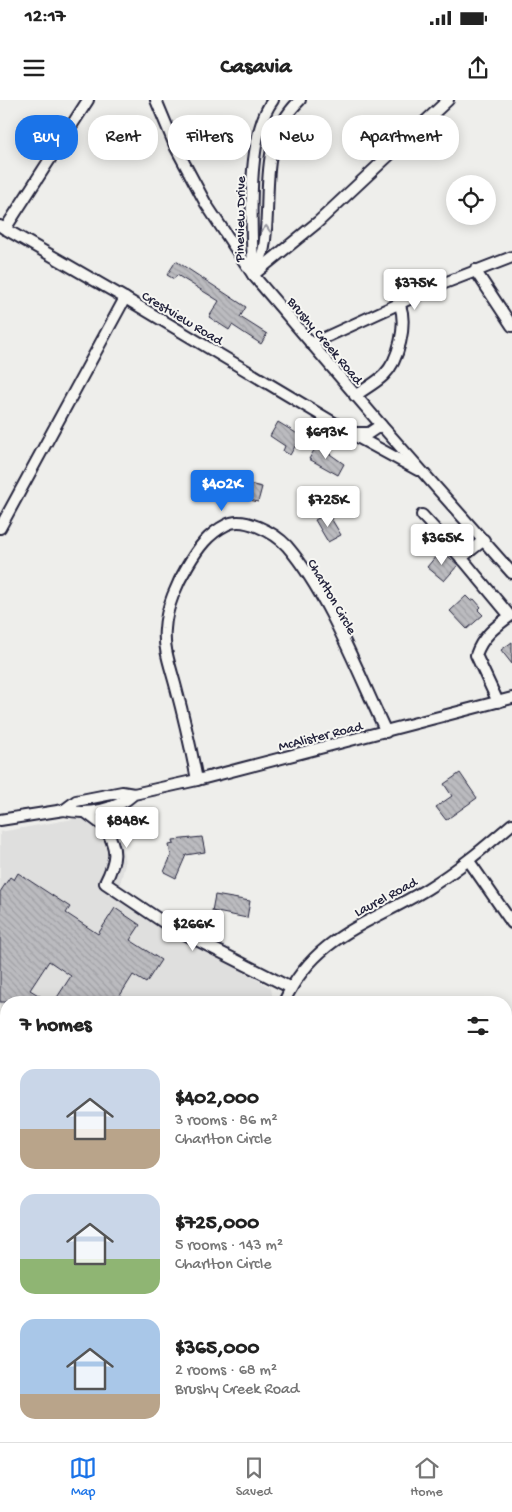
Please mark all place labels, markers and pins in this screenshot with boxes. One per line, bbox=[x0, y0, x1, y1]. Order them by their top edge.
pin: $375K bbox=[380, 268, 450, 311]
pin: $693K bbox=[291, 418, 361, 460]
pin: $402K bbox=[187, 470, 257, 512]
pin: $725K bbox=[293, 486, 363, 528]
pin: $365K bbox=[407, 524, 477, 566]
pin: $848K bbox=[92, 806, 162, 849]
pin: $266K bbox=[158, 910, 228, 952]

